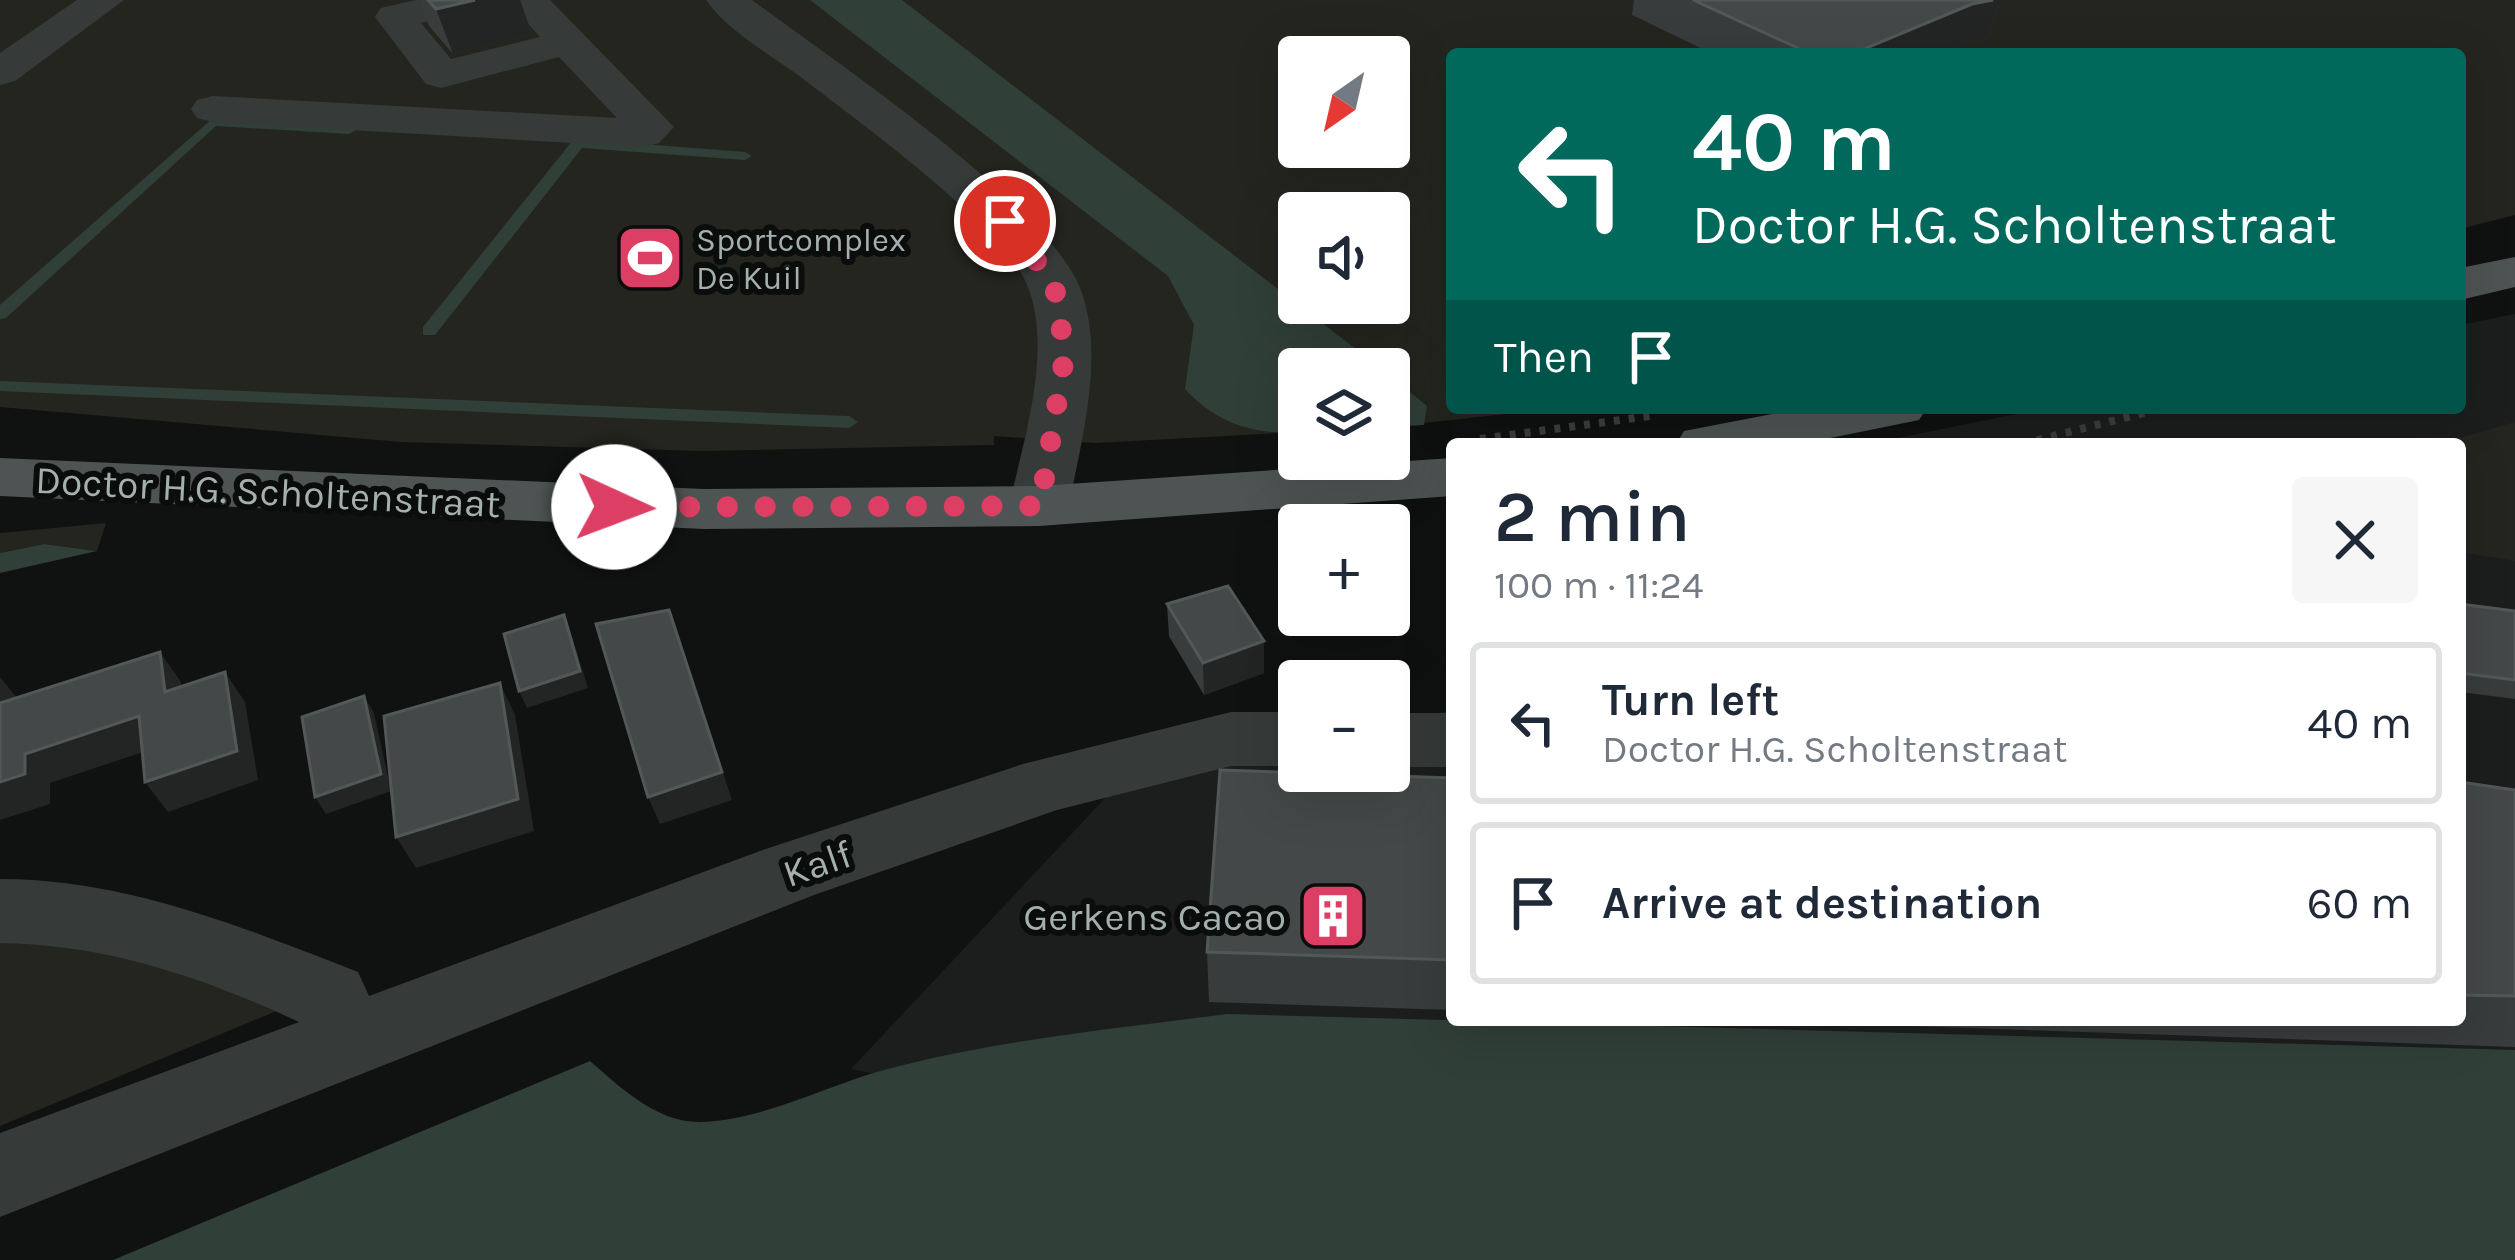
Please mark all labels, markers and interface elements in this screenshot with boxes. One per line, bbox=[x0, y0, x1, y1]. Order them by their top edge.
north arrow bbox=[1278, 36, 1410, 168]
map controls bbox=[1278, 36, 1410, 792]
text: 40 m bbox=[1692, 93, 1896, 191]
icon: left bbox=[1494, 96, 1650, 252]
pin bbox=[954, 170, 1056, 272]
icon: arrive bbox=[972, 188, 1038, 254]
button: sound bbox=[1278, 192, 1410, 324]
text: Doctor H.G. Scholtenstraat bbox=[1692, 193, 2336, 257]
place label: Sportcomplex De Kuil bbox=[696, 221, 906, 297]
sports icon: Sportcomplex De Kuil bbox=[615, 223, 685, 293]
icon: arrive bbox=[1618, 324, 1684, 390]
text: Then bbox=[1494, 331, 1594, 383]
button: layers bbox=[1278, 348, 1410, 480]
position arrow bbox=[551, 444, 677, 570]
street label: Doctor H.G. Scholtenstraat bbox=[34, 457, 502, 527]
text: 2 min bbox=[1494, 475, 1691, 559]
button: close bbox=[2292, 477, 2418, 603]
button: + bbox=[1278, 504, 1410, 636]
text: 100 m · 11:24 bbox=[1494, 562, 1704, 608]
button: − bbox=[1278, 660, 1410, 792]
text: Turn left bbox=[1602, 674, 1779, 726]
icon: left bbox=[1500, 690, 1566, 756]
text: 40 m bbox=[2307, 697, 2412, 749]
text: Doctor H.G. Scholtenstraat bbox=[1602, 726, 2067, 772]
street label: Kalf bbox=[777, 831, 858, 897]
icon: arrive bbox=[1500, 870, 1566, 936]
text: Arrive at destination bbox=[1602, 877, 2042, 929]
text: 60 m bbox=[2307, 877, 2412, 929]
building icon: Gerkens Cacao bbox=[1298, 881, 1368, 951]
place label: Gerkens Cacao bbox=[1023, 894, 1286, 940]

